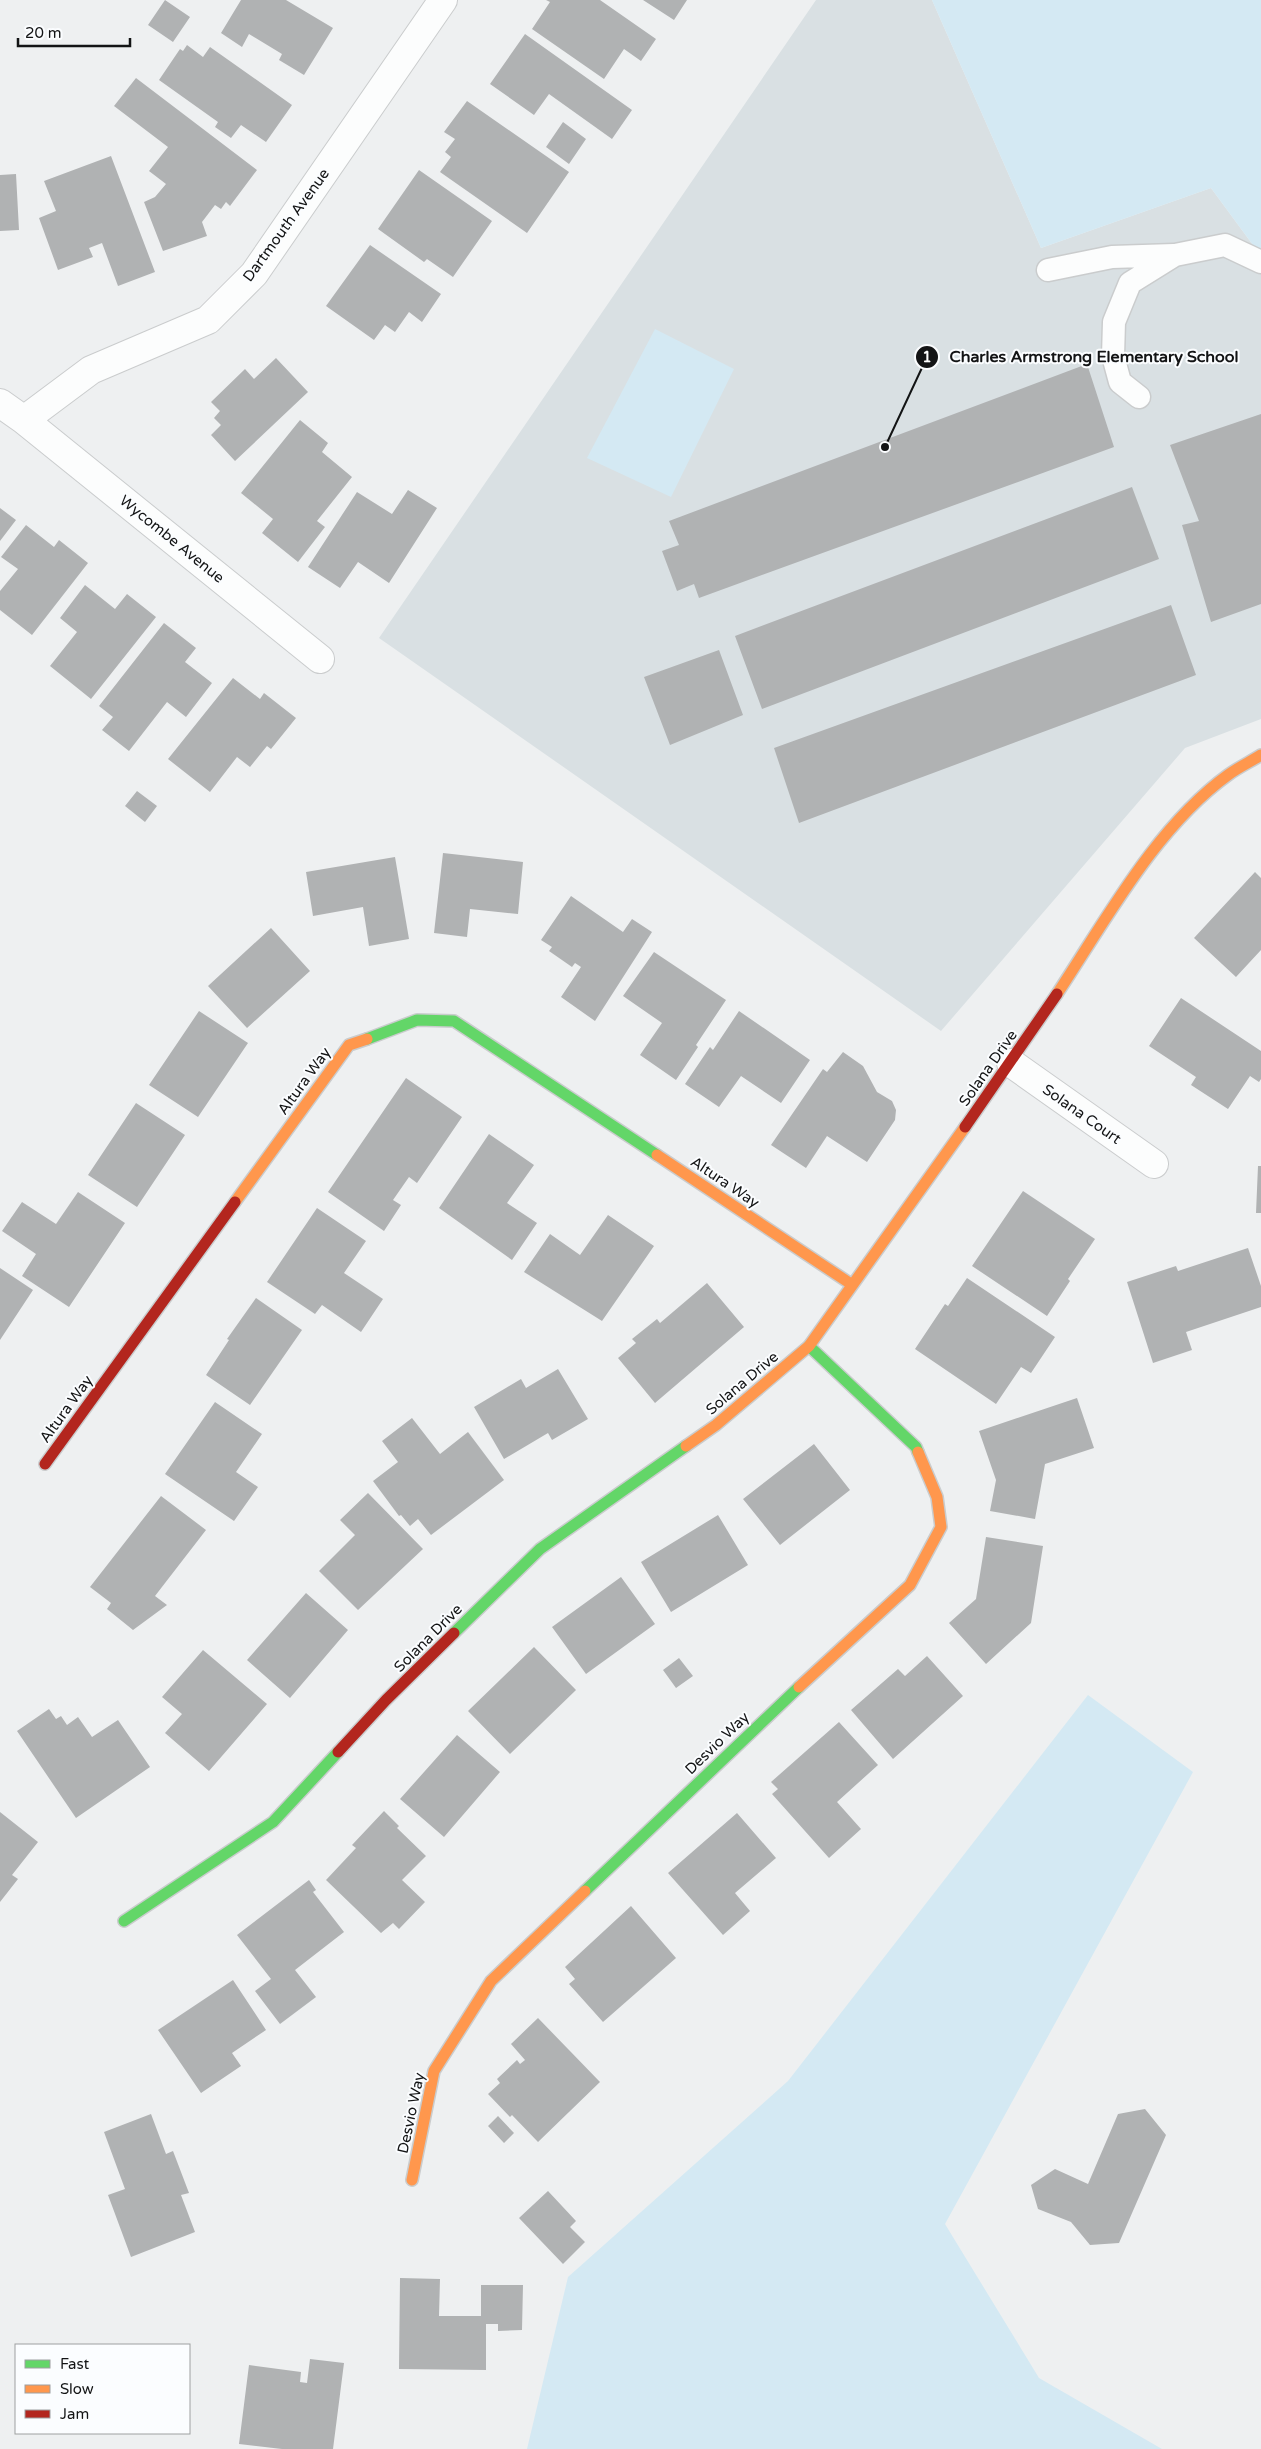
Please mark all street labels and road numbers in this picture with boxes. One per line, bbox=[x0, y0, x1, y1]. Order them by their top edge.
street label: Dartmouth Avenue bbox=[239, 165, 333, 285]
street label: Wycombe Avenue bbox=[116, 491, 228, 587]
street label: Solana Drive bbox=[955, 1026, 1021, 1110]
street label: Altura Way bbox=[274, 1044, 334, 1118]
street label: Solana Court bbox=[1039, 1080, 1125, 1148]
street label: Altura Way bbox=[687, 1153, 763, 1211]
street label: Solana Drive bbox=[702, 1348, 782, 1418]
street label: Altura Way bbox=[36, 1372, 96, 1446]
street label: Solana Drive bbox=[390, 1600, 466, 1676]
street label: Desvio Way bbox=[681, 1708, 753, 1778]
street label: Desvio Way bbox=[394, 2071, 428, 2155]

